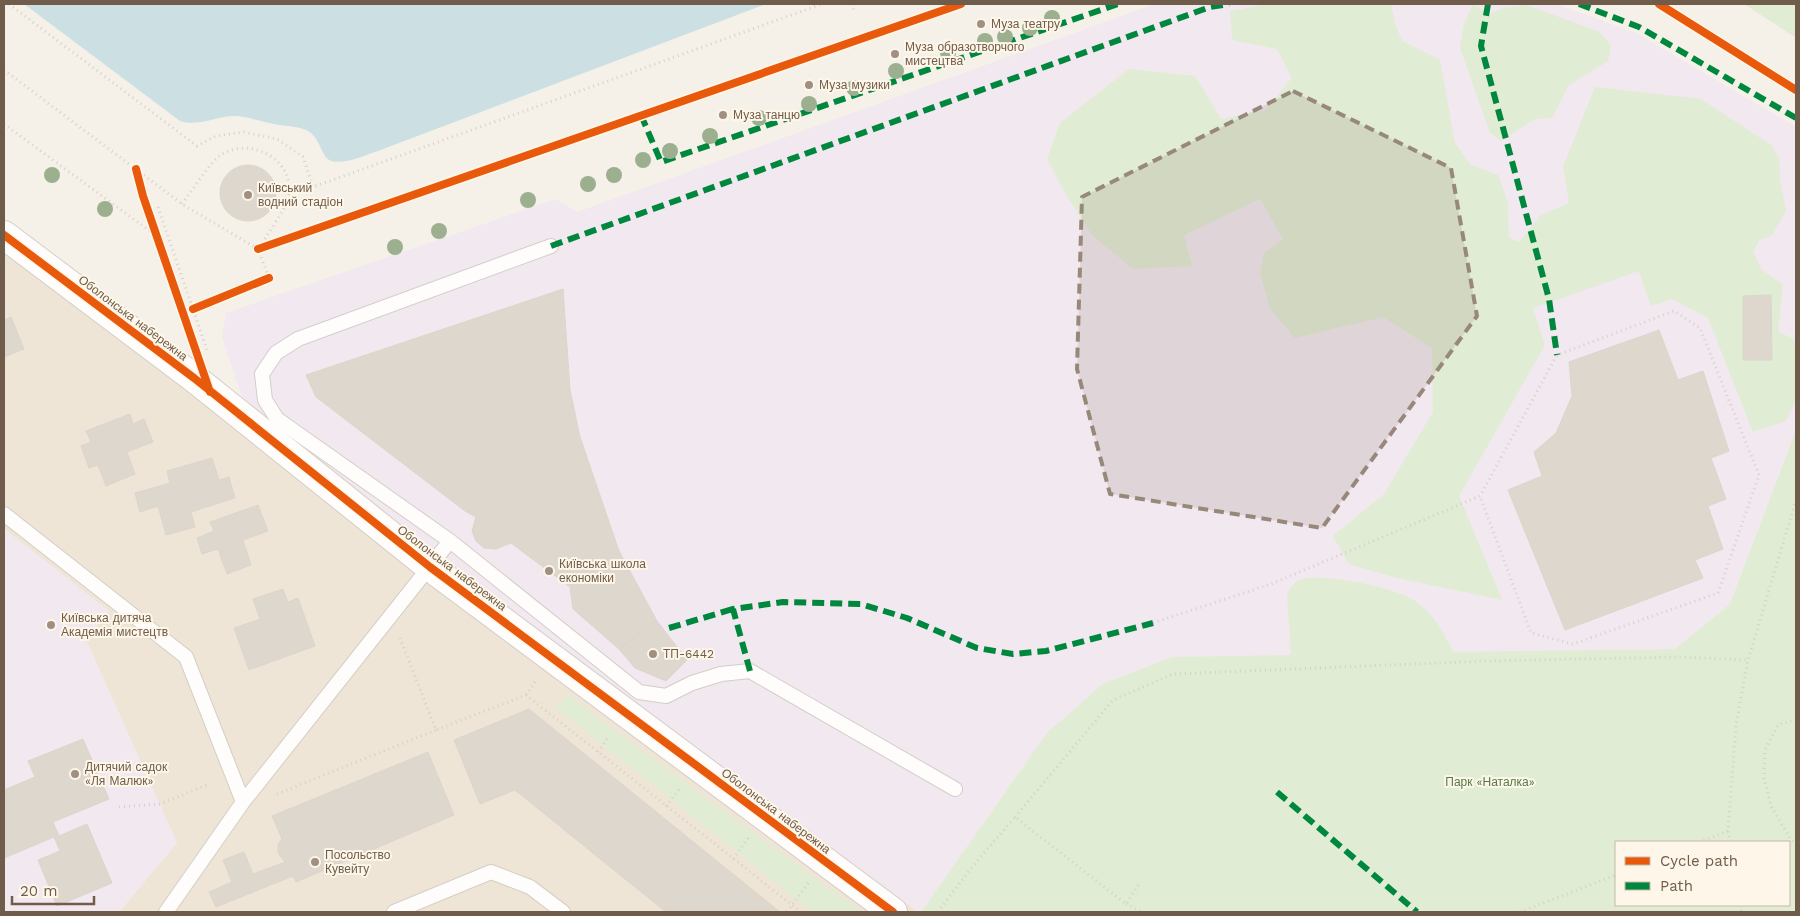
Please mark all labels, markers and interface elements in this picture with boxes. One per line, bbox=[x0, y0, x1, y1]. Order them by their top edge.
place label: Муза театру bbox=[991, 17, 1060, 31]
marker: Муза театру bbox=[975, 18, 987, 30]
place label: Муза образотворчого мистецтва bbox=[905, 40, 1025, 68]
marker: Муза образотворчого мистецтва bbox=[889, 48, 901, 60]
place label: Муза музики bbox=[819, 78, 890, 92]
marker: Муза музики bbox=[803, 79, 815, 91]
place label: Муза танцю bbox=[733, 108, 800, 122]
marker: Муза танцю bbox=[717, 109, 729, 121]
place label: Київський водний стадіон bbox=[258, 181, 343, 209]
marker: Київський водний стадіон bbox=[242, 189, 254, 201]
street label: Оболонська набережна bbox=[76, 272, 191, 364]
street label: Оболонська набережна bbox=[395, 522, 510, 614]
place label: Київська школа економіки bbox=[559, 557, 646, 585]
marker: Київська школа економіки bbox=[543, 565, 555, 577]
place label: Київська дитяча Академія мистецтв bbox=[61, 611, 168, 639]
marker: Київська дитяча Академія мистецтв bbox=[45, 619, 57, 631]
place label: ТП-6442 bbox=[663, 647, 714, 661]
marker: ТП-6442 bbox=[647, 648, 659, 660]
place label: Дитячий садок «Ля Малюк» bbox=[85, 760, 168, 788]
street label: Оболонська набережна bbox=[719, 765, 834, 857]
marker: Дитячий садок «Ля Малюк» bbox=[69, 768, 81, 780]
park label: Парк «Наталка» bbox=[1445, 775, 1535, 789]
legend bbox=[1615, 841, 1790, 906]
place label: Посольство Кувейту bbox=[325, 848, 391, 876]
text: Cycle path bbox=[1660, 852, 1738, 870]
marker: Посольство Кувейту bbox=[309, 856, 321, 868]
scale bar bbox=[12, 874, 95, 906]
text: Path bbox=[1660, 877, 1693, 895]
text: 20 m bbox=[20, 882, 58, 900]

